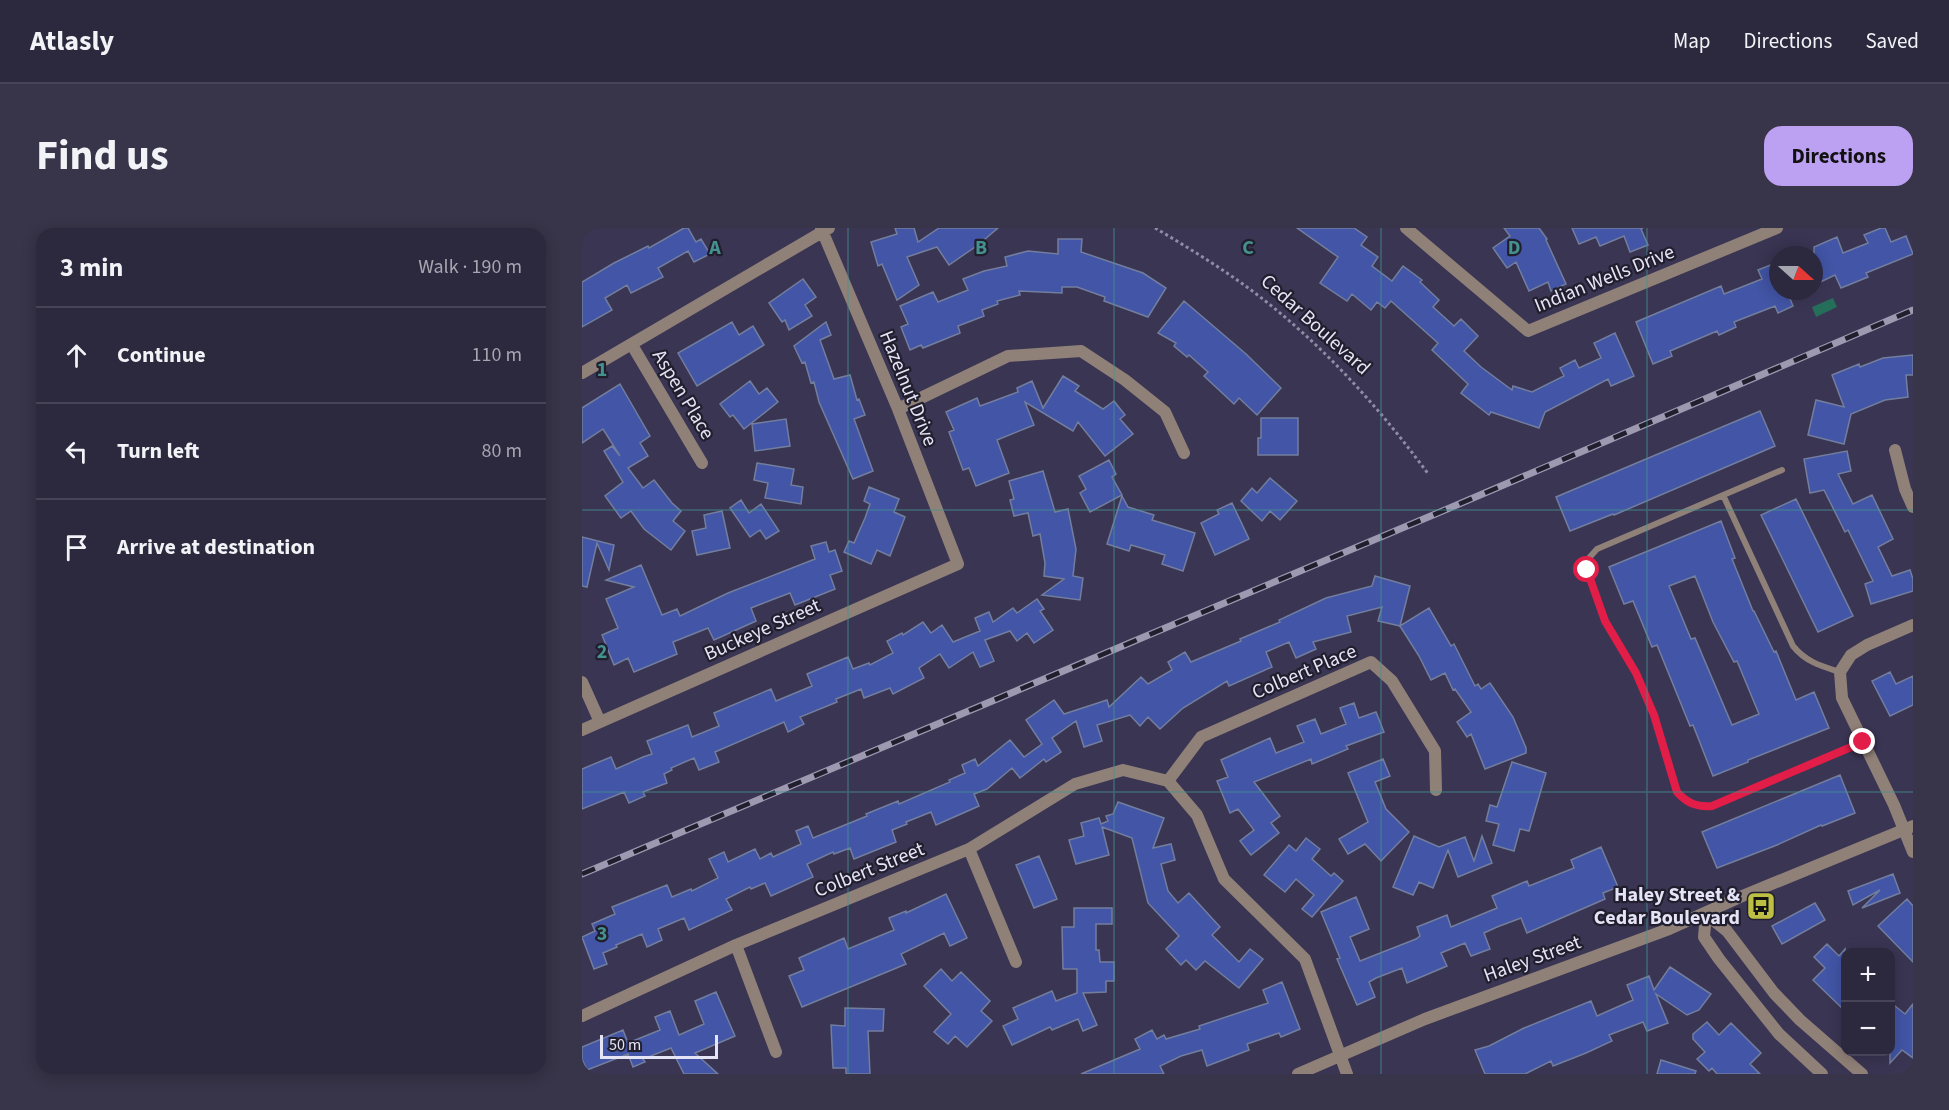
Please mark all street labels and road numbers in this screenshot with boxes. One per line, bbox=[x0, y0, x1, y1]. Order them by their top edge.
street label: Indian Wells Drive bbox=[1530, 238, 1679, 320]
street label: Cedar Boulevard bbox=[1254, 268, 1376, 382]
street label: Hazelnut Drive bbox=[872, 326, 944, 450]
street label: Aspen Place bbox=[645, 344, 721, 445]
street label: Buckeye Street bbox=[700, 592, 825, 668]
street label: Colbert Place bbox=[1248, 637, 1361, 707]
street label: Colbert Street bbox=[810, 835, 929, 905]
street label: Haley Street bbox=[1480, 928, 1585, 989]

